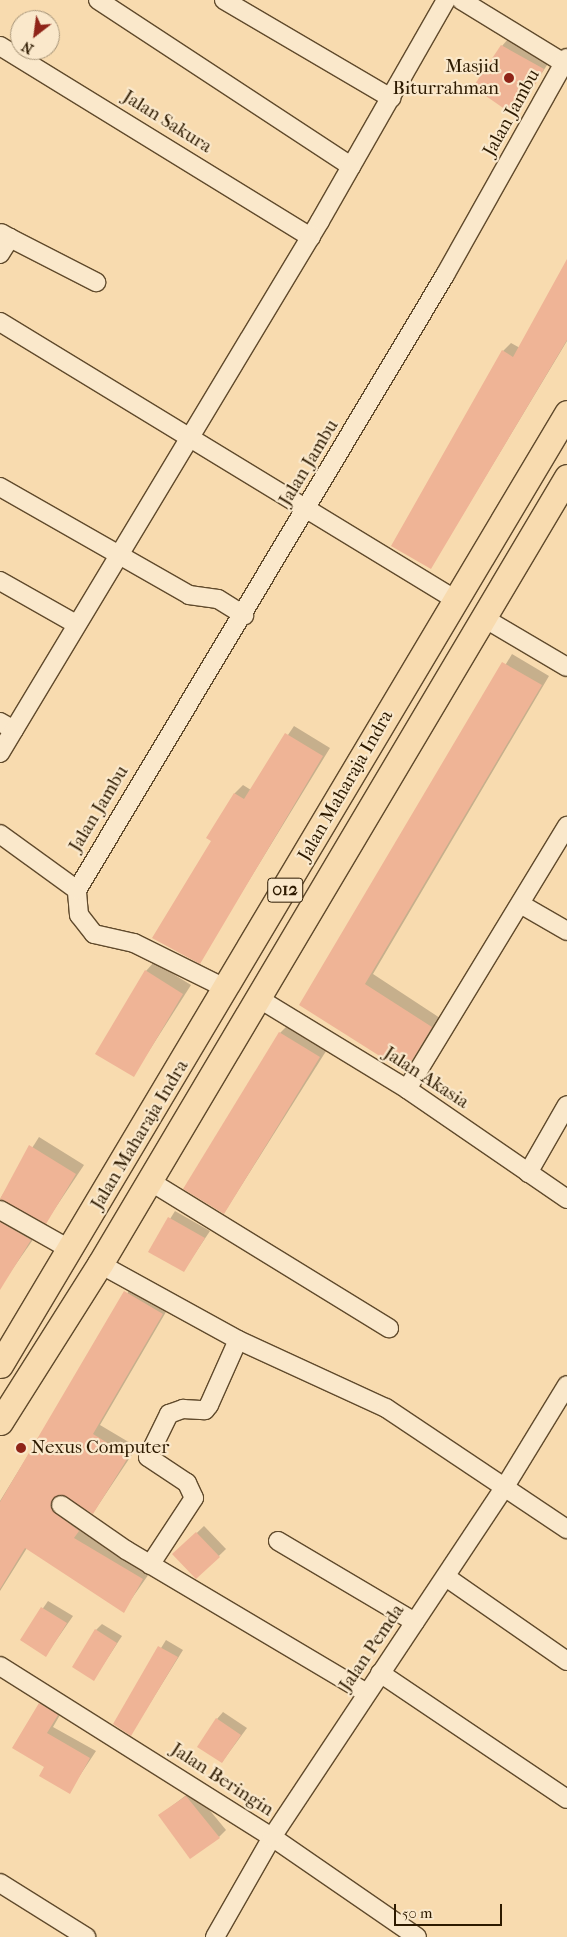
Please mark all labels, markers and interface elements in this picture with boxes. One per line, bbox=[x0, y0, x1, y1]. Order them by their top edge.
north arrow bbox=[10, 10, 60, 60]
text: N bbox=[19, 38, 37, 58]
place label: Masjid Biturrahman bbox=[392, 56, 499, 100]
street label: Jalan Jambu bbox=[479, 65, 545, 161]
marker: Masjid Biturrahman bbox=[503, 72, 515, 84]
street label: Jalan Sakura bbox=[118, 86, 216, 158]
street label: Jalan Jambu bbox=[274, 416, 344, 510]
street label: Jalan Maharaja Indra bbox=[294, 706, 398, 866]
street label: Jalan Jambu bbox=[64, 762, 134, 856]
road number: 012 bbox=[266, 874, 304, 906]
street label: Jalan Akasia bbox=[379, 1042, 473, 1114]
street label: Jalan Maharaja Indra bbox=[86, 1056, 194, 1214]
place label: Nexus Computer bbox=[31, 1437, 169, 1459]
marker: Nexus Computer bbox=[15, 1442, 27, 1454]
street label: Jalan Pemda bbox=[335, 1600, 409, 1696]
street label: Jalan Beringin bbox=[166, 1738, 278, 1822]
scale bar bbox=[397, 1894, 504, 1926]
text: 50 m bbox=[402, 1904, 432, 1922]

